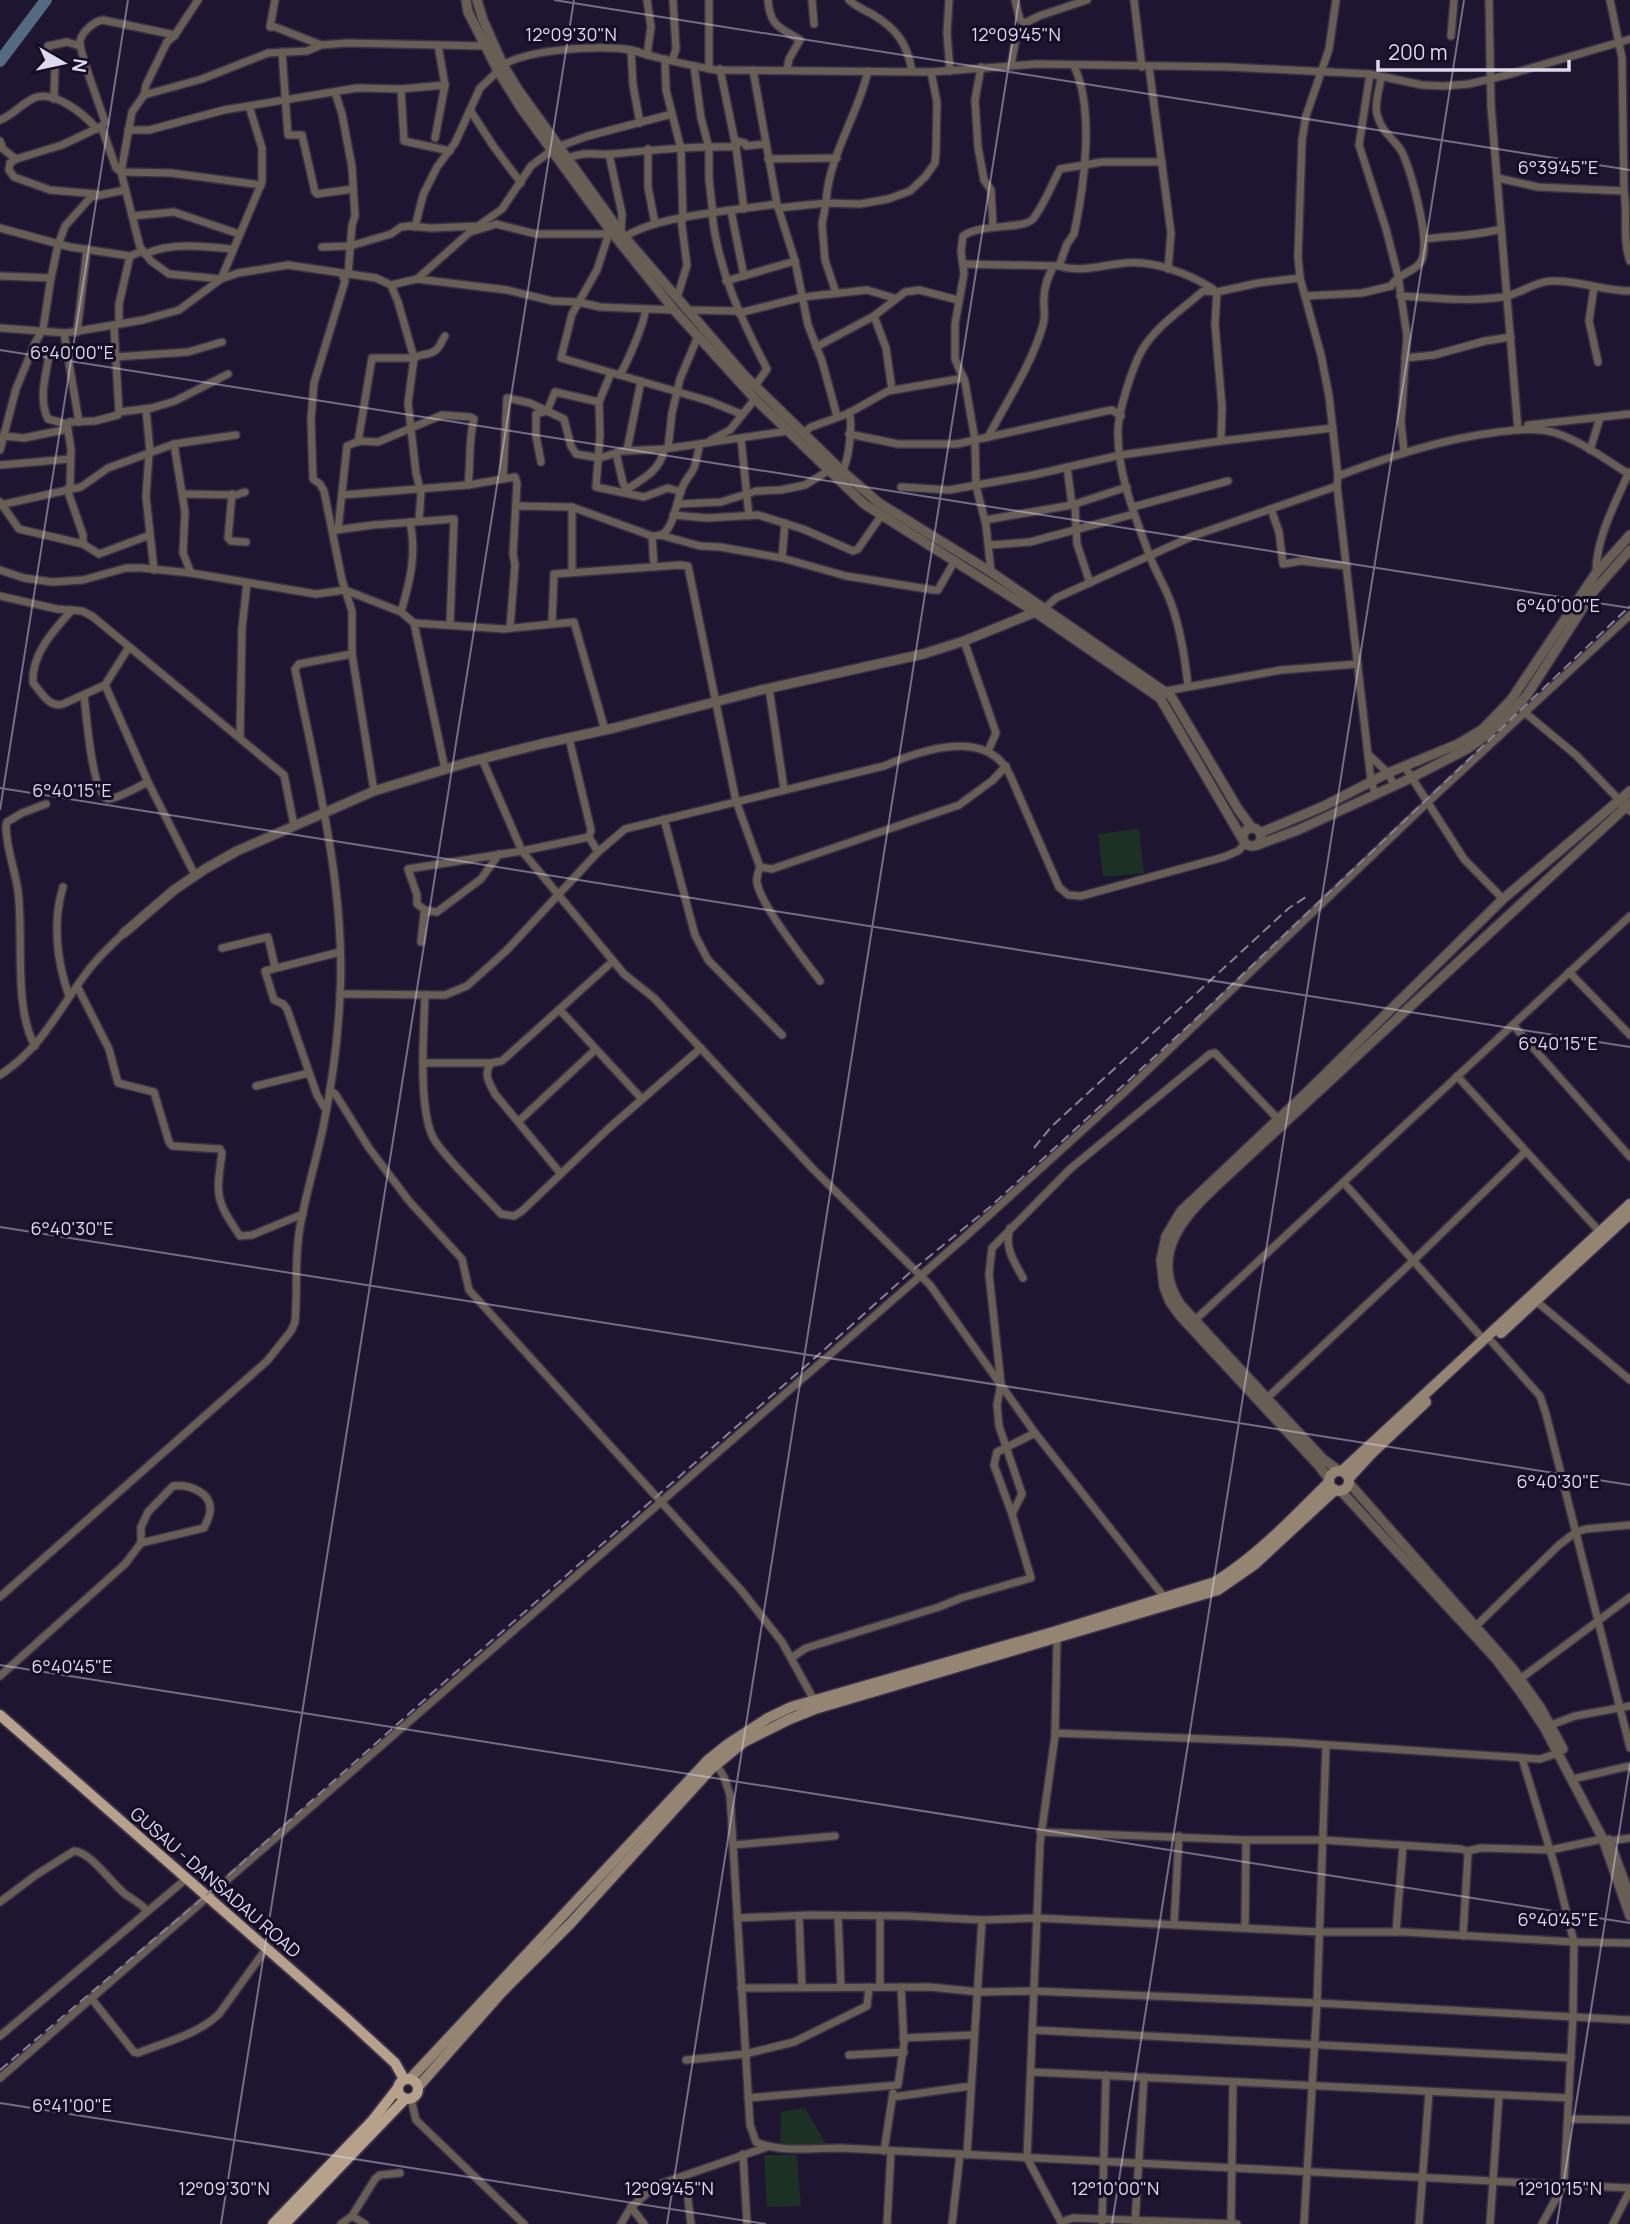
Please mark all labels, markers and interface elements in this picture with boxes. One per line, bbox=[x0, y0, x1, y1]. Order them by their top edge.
text: 12°09'30"N bbox=[525, 22, 617, 46]
text: 12°09'45"N bbox=[971, 22, 1061, 46]
north arrow bbox=[28, 28, 98, 98]
scale bar bbox=[1378, 28, 1569, 72]
text: 200 m bbox=[1388, 38, 1448, 66]
text: N bbox=[66, 57, 94, 74]
text: 6°39'45"E bbox=[1518, 155, 1598, 179]
text: 6°40'00"E bbox=[30, 340, 114, 364]
text: 6°40'00"E bbox=[1516, 593, 1600, 617]
text: 6°40'15"E bbox=[32, 778, 112, 802]
text: 6°40'15"E bbox=[1518, 1031, 1598, 1055]
text: 6°40'30"E bbox=[31, 1216, 113, 1240]
text: 6°40'30"E bbox=[1517, 1469, 1599, 1493]
text: 6°40'45"E bbox=[32, 1654, 112, 1678]
street label: GUSAU - DANSADAU ROAD bbox=[126, 1801, 306, 1963]
text: 6°40'45"E bbox=[1518, 1907, 1598, 1931]
text: 6°41'00"E bbox=[32, 2093, 112, 2117]
text: 12°09'30"N bbox=[178, 2176, 270, 2200]
text: 12°09'45"N bbox=[624, 2176, 714, 2200]
text: 12°10'00"N bbox=[1071, 2176, 1159, 2200]
text: 12°10'15"N bbox=[1518, 2176, 1602, 2200]

